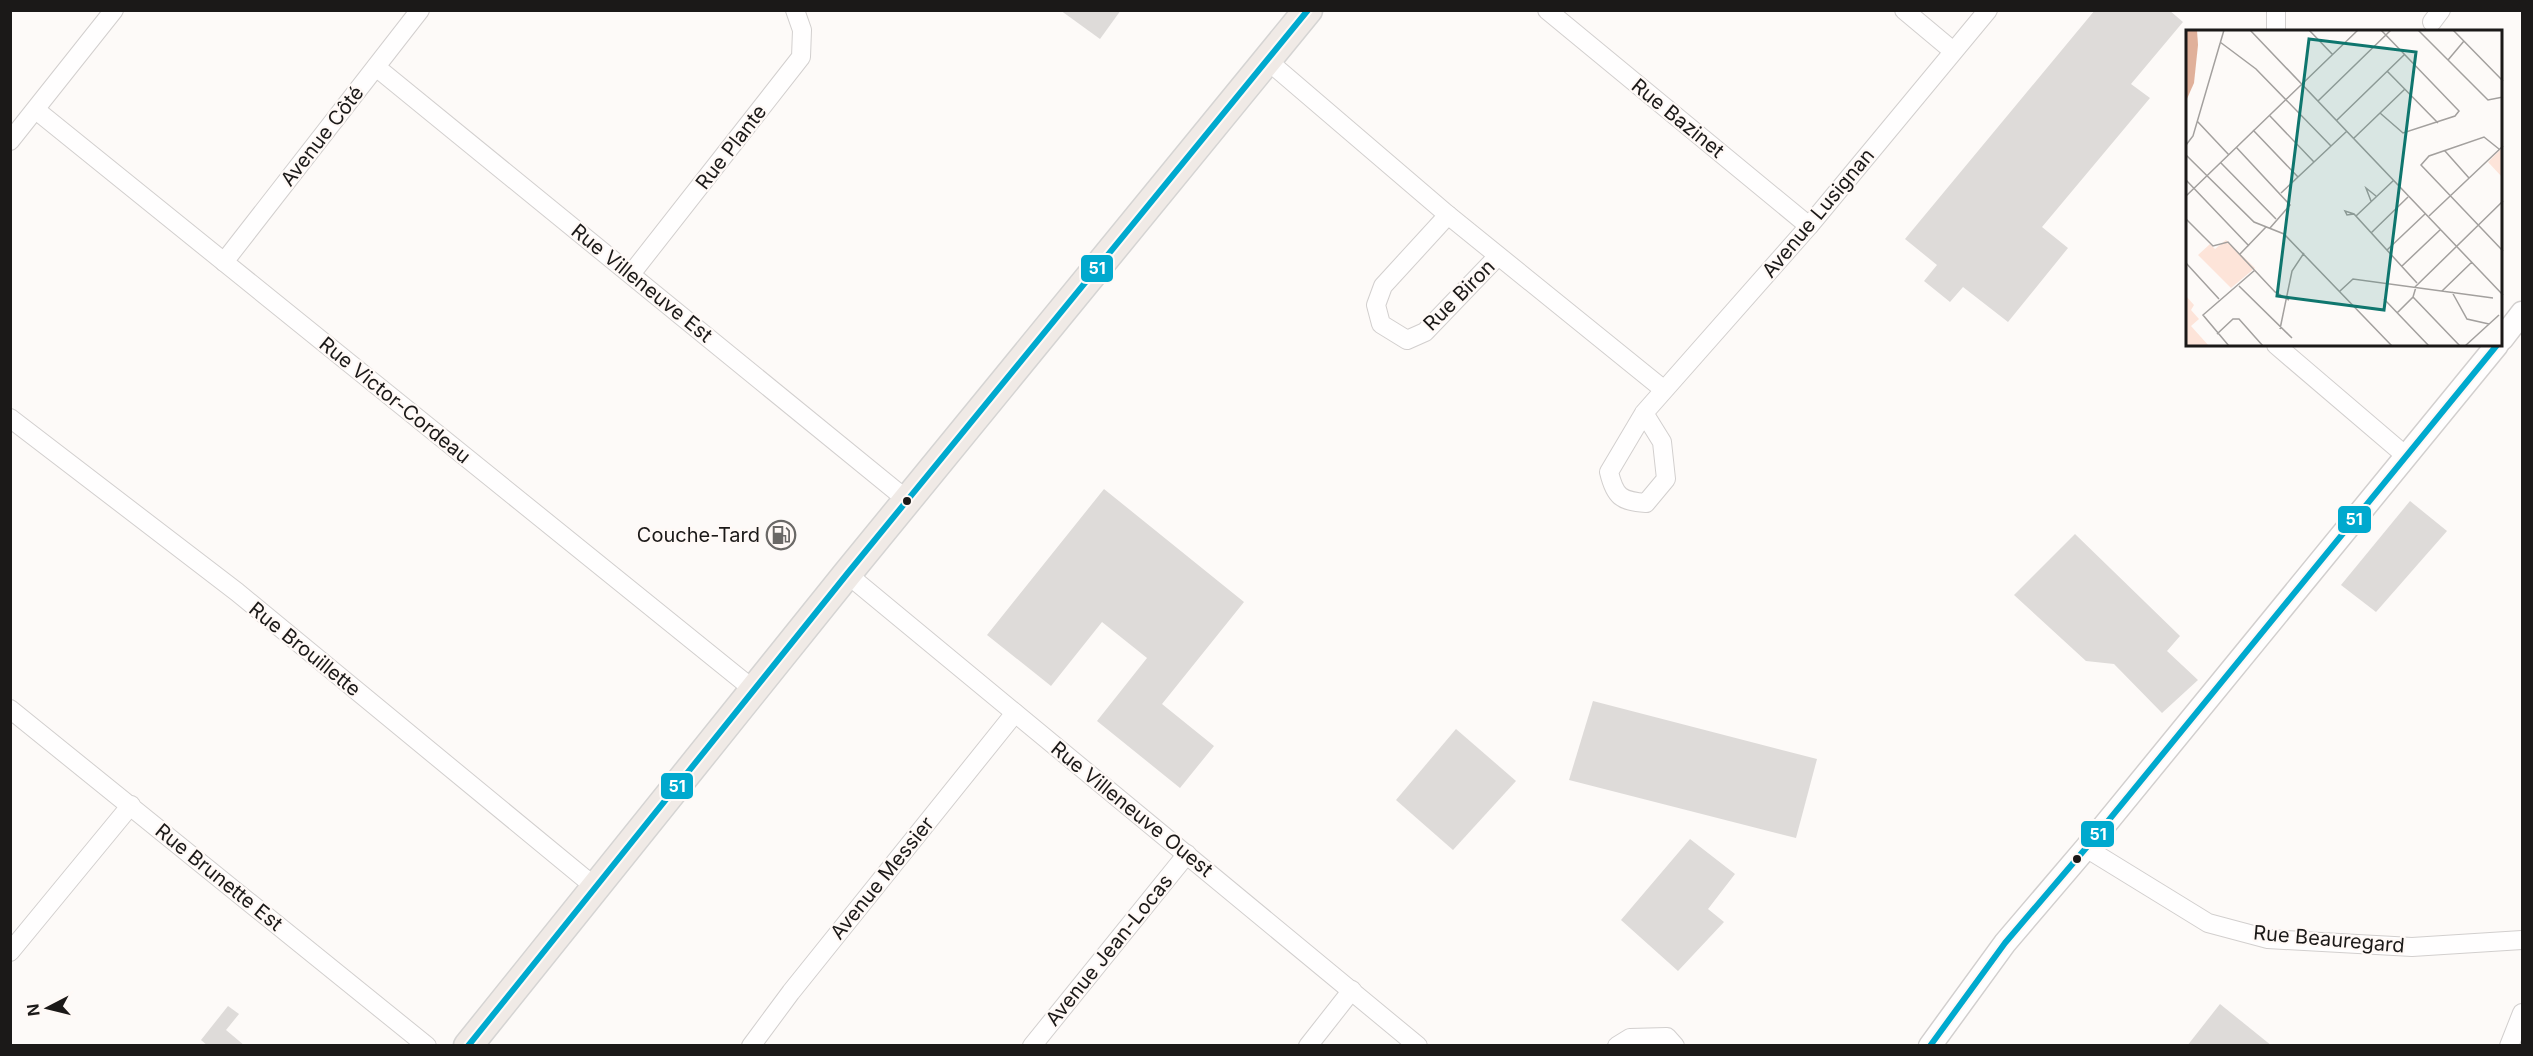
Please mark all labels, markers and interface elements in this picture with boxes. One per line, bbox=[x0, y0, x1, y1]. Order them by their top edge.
inset map bbox=[2186, 30, 2503, 346]
street label: Rue Bazinet bbox=[1627, 73, 1730, 163]
street label: Avenue Côté bbox=[275, 81, 369, 191]
street label: Rue Plante bbox=[691, 100, 771, 194]
street label: Avenue Lusignan bbox=[1757, 143, 1879, 283]
street label: Rue Villeneuve Est bbox=[567, 219, 718, 348]
line badge: 51 bbox=[1080, 254, 1114, 283]
street label: Rue Biron bbox=[1418, 254, 1500, 336]
text: 51 bbox=[1088, 258, 1106, 278]
street label: Rue Victor-Cordeau bbox=[315, 332, 475, 468]
unlabelled marker bbox=[901, 495, 913, 507]
line badge: 51 bbox=[2337, 505, 2372, 534]
text: 51 bbox=[2345, 509, 2363, 529]
fuel station icon: Couche-Tard bbox=[765, 519, 797, 551]
place label: Couche-Tard bbox=[637, 523, 760, 547]
street label: Rue Brouillette bbox=[244, 597, 366, 701]
street label: Rue Villeneuve Ouest bbox=[1046, 736, 1218, 882]
line badge: 51 bbox=[660, 772, 694, 800]
text: 51 bbox=[668, 776, 686, 796]
street label: Avenue Messier bbox=[825, 812, 939, 944]
street label: Rue Brunette Est bbox=[151, 818, 288, 936]
line badge: 51 bbox=[2080, 820, 2115, 848]
text: 51 bbox=[2089, 824, 2107, 844]
unlabelled marker bbox=[2071, 853, 2083, 865]
street label: Avenue Jean-Locas bbox=[1040, 869, 1178, 1031]
street label: Rue Beauregard bbox=[2252, 920, 2406, 958]
north arrow bbox=[18, 978, 78, 1038]
text: N bbox=[22, 1003, 44, 1017]

